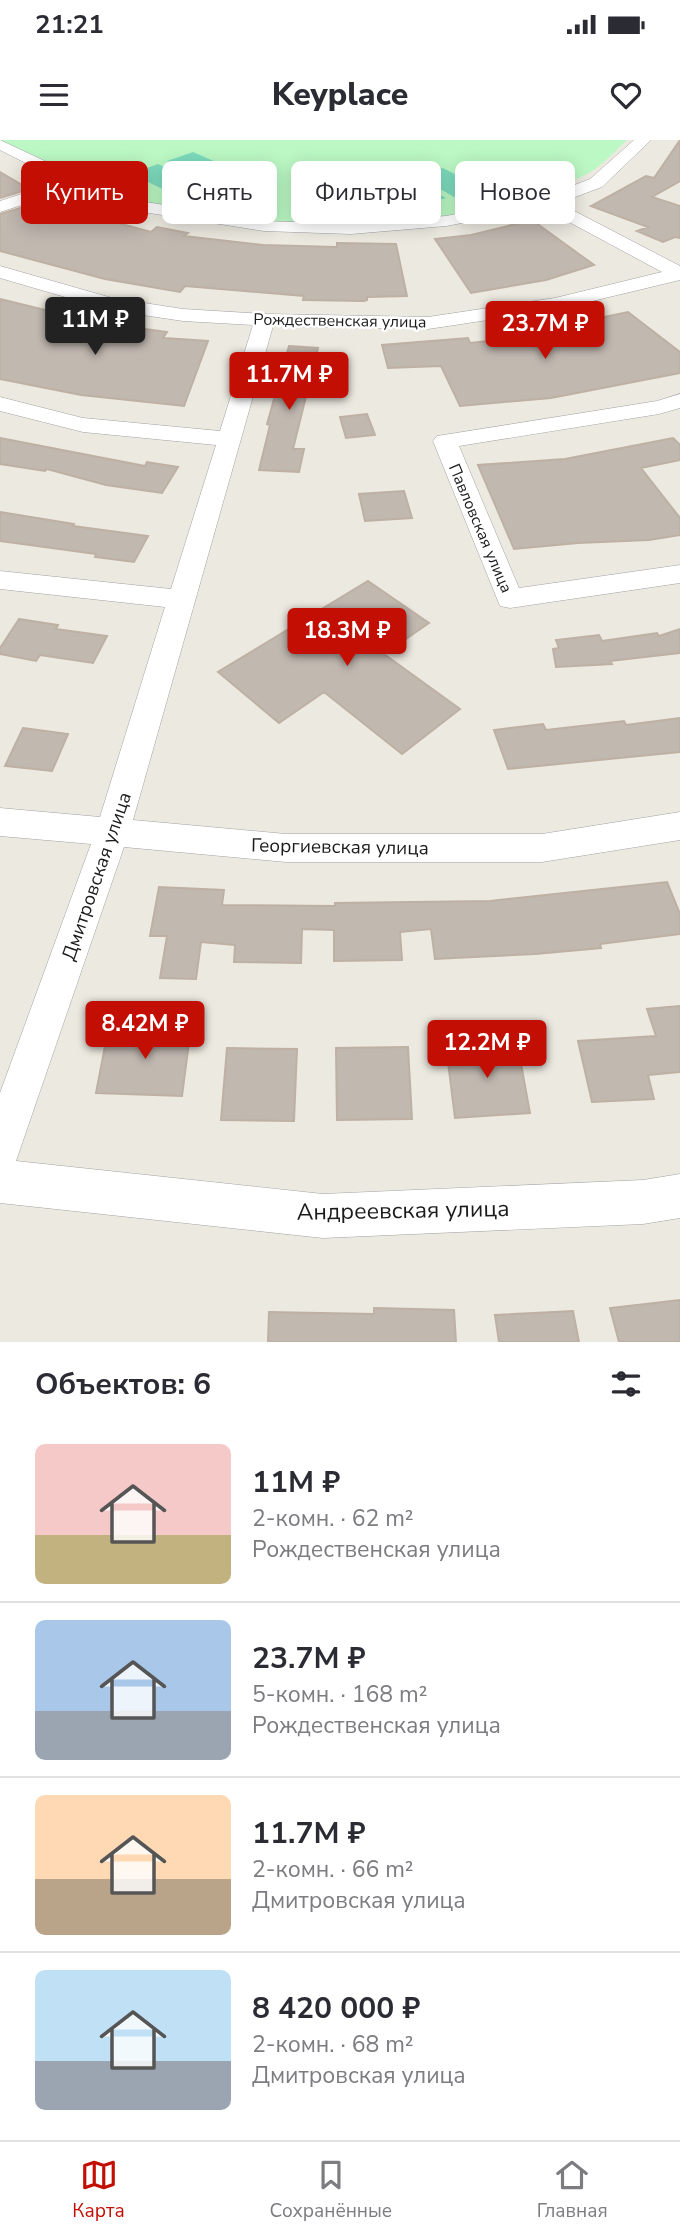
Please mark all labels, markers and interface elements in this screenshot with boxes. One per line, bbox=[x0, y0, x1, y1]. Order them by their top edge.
text: 21:21 bbox=[35, 7, 104, 42]
text: Keyplace bbox=[272, 73, 408, 116]
icon: menu bbox=[35, 76, 73, 114]
icon: heart bbox=[607, 76, 645, 114]
chip: Купить bbox=[21, 161, 148, 224]
chip: Снять bbox=[162, 161, 277, 224]
chip: Фильтры bbox=[291, 161, 441, 224]
chip: Новое bbox=[455, 161, 575, 224]
pin: 11M ₽ bbox=[46, 298, 144, 357]
pin: 23.7M ₽ bbox=[480, 302, 610, 361]
text: 11M ₽ bbox=[61, 304, 129, 335]
street label: Рождественская улица bbox=[253, 308, 427, 334]
text: 23.7M ₽ bbox=[501, 308, 589, 339]
pin: 11.7M ₽ bbox=[224, 352, 354, 412]
text: 11.7M ₽ bbox=[245, 359, 333, 390]
street label: Павловская улица bbox=[443, 460, 517, 596]
pin: 18.3M ₽ bbox=[282, 608, 412, 668]
text: 18.3M ₽ bbox=[303, 615, 391, 646]
street label: Дмитровская улица bbox=[56, 789, 138, 964]
street label: Георгиевская улица bbox=[251, 832, 429, 862]
pin: 8.42M ₽ bbox=[80, 1002, 210, 1061]
text: 8.42M ₽ bbox=[101, 1008, 189, 1039]
pin: 12.2M ₽ bbox=[422, 1020, 552, 1080]
text: 12.2M ₽ bbox=[443, 1027, 531, 1058]
street label: Андреевская улица bbox=[296, 1193, 510, 1228]
text: Объектов: 6 bbox=[35, 1364, 211, 1405]
icon: filters bbox=[607, 1365, 645, 1403]
text: 11M ₽ bbox=[252, 1462, 340, 1503]
icon: home bbox=[91, 1472, 175, 1556]
text: 2-комн. · 62 m² bbox=[252, 1503, 414, 1534]
text: Рождественская улица bbox=[252, 1534, 501, 1565]
text: 23.7M ₽ bbox=[252, 1638, 366, 1679]
icon: home bbox=[91, 1648, 175, 1732]
text: 5-комн. · 168 m² bbox=[252, 1679, 427, 1710]
text: Рождественская улица bbox=[252, 1710, 501, 1741]
text: 11.7M ₽ bbox=[252, 1813, 366, 1854]
icon: home bbox=[91, 1823, 175, 1907]
text: 2-комн. · 66 m² bbox=[252, 1854, 414, 1885]
text: Дмитровская улица bbox=[252, 1885, 466, 1916]
text: 8 420 000 ₽ bbox=[252, 1988, 420, 2029]
icon: home bbox=[91, 1998, 175, 2082]
text: 2-комн. · 68 m² bbox=[252, 2029, 414, 2060]
text: Дмитровская улица bbox=[252, 2060, 466, 2091]
tab: Карта bbox=[72, 2156, 125, 2224]
tab: Сохранённые bbox=[269, 2156, 392, 2224]
tab: Главная bbox=[537, 2156, 608, 2224]

